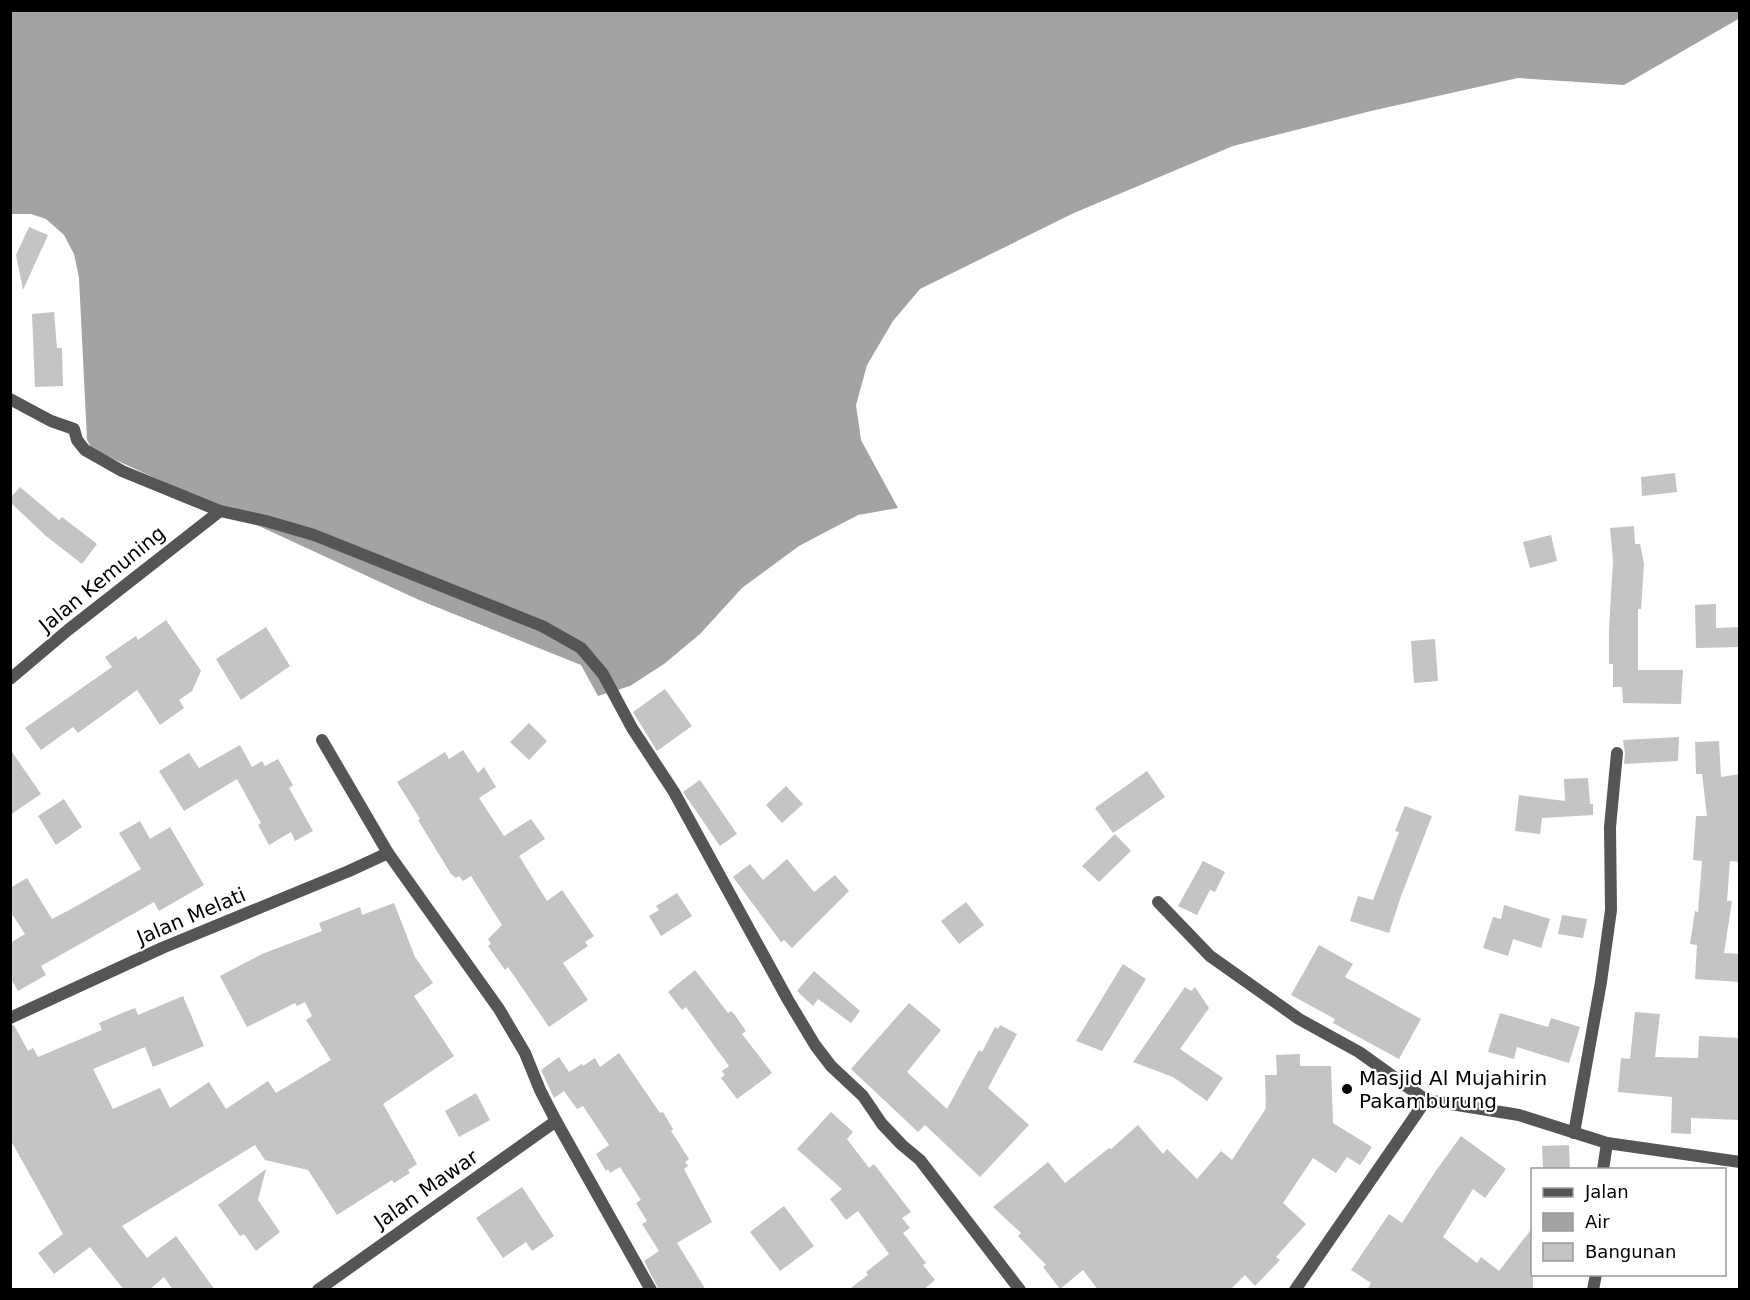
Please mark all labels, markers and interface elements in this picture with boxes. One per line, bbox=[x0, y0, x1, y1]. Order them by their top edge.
street label: Jalan Kemuning bbox=[33, 521, 170, 638]
street label: Jalan Melati bbox=[131, 882, 249, 950]
place label: Masjid Al Mujahirin Pakamburung bbox=[1359, 1066, 1547, 1113]
marker: Masjid Al Mujahirin Pakamburung bbox=[1340, 1082, 1354, 1096]
street label: Jalan Mawar bbox=[368, 1144, 483, 1235]
legend bbox=[1531, 1168, 1726, 1276]
text: Jalan bbox=[1584, 1181, 1629, 1202]
text: Air bbox=[1585, 1211, 1610, 1232]
text: Bangunan bbox=[1585, 1241, 1676, 1262]

